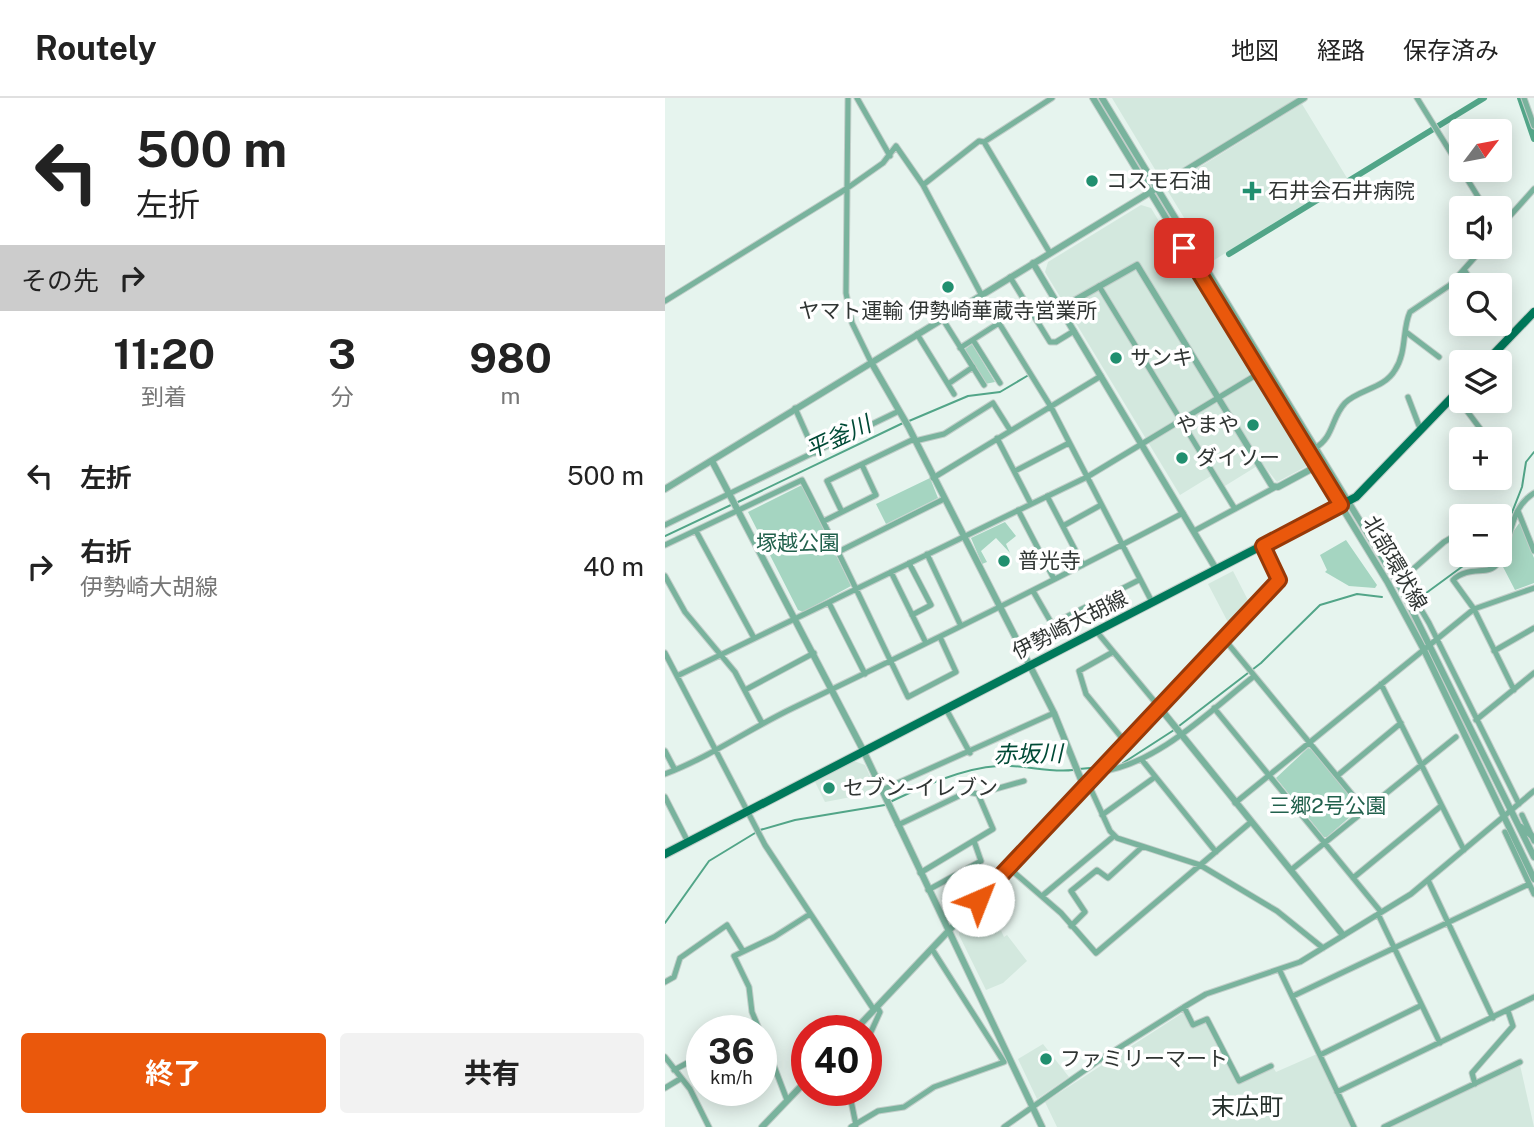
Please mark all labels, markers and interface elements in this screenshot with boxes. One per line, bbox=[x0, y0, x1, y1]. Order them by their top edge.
text: Routely bbox=[35, 29, 157, 67]
text: 地図 bbox=[1231, 36, 1279, 64]
text: 経路 bbox=[1317, 36, 1365, 64]
text: 保存済み bbox=[1403, 36, 1499, 64]
north arrow bbox=[1449, 119, 1512, 182]
map controls bbox=[1449, 119, 1512, 567]
text: 500 m bbox=[136, 120, 287, 178]
icon: left bbox=[21, 126, 112, 217]
place label: コスモ石油 bbox=[1106, 168, 1211, 193]
marker: コスモ石油 bbox=[1084, 173, 1100, 189]
place label: 石井会石井病院 bbox=[1268, 178, 1415, 203]
marker: 石井会石井病院 bbox=[1242, 181, 1262, 201]
text: 左折 bbox=[136, 186, 200, 223]
button: sound bbox=[1449, 196, 1512, 259]
pin bbox=[1154, 218, 1214, 278]
icon: arrive bbox=[1165, 229, 1203, 267]
icon: right bbox=[113, 259, 151, 297]
text: その先 bbox=[21, 265, 99, 296]
button: search bbox=[1449, 273, 1512, 336]
marker: ヤマト運輸 伊勢崎華蔵寺営業所 bbox=[940, 279, 956, 295]
place label: ヤマト運輸 伊勢崎華蔵寺営業所 bbox=[798, 298, 1098, 323]
text: 11:20 bbox=[113, 329, 215, 378]
text: 3 bbox=[328, 329, 356, 378]
text: 980 bbox=[469, 333, 552, 382]
place label: サンキ bbox=[1130, 345, 1193, 370]
marker: サンキ bbox=[1108, 350, 1124, 366]
button: layers bbox=[1449, 350, 1512, 413]
text: m bbox=[501, 382, 520, 409]
text: 到着 bbox=[141, 383, 187, 410]
text: 分 bbox=[331, 383, 354, 410]
water label: 平釜川 bbox=[801, 408, 877, 463]
place label: やまや bbox=[1176, 412, 1239, 437]
marker: やまや bbox=[1245, 417, 1261, 433]
button: + bbox=[1449, 427, 1512, 490]
place label: ダイソー bbox=[1196, 445, 1280, 470]
marker: ダイソー bbox=[1174, 450, 1190, 466]
icon: left bbox=[21, 457, 59, 495]
text: 500 m bbox=[567, 460, 644, 491]
text: 左折 bbox=[80, 462, 132, 493]
button: − bbox=[1449, 504, 1512, 567]
street label: 北部環状線 bbox=[1358, 511, 1433, 614]
park label: 塚越公園 bbox=[756, 530, 840, 555]
text: 右折 bbox=[80, 536, 132, 567]
icon: right bbox=[21, 548, 59, 586]
place label: 普光寺 bbox=[1018, 548, 1081, 573]
text: 40 m bbox=[583, 551, 644, 582]
marker: 普光寺 bbox=[996, 553, 1012, 569]
text: 伊勢崎大胡線 bbox=[80, 573, 218, 600]
street label: 伊勢崎大胡線 bbox=[1008, 585, 1132, 664]
water label: 赤坂川 bbox=[993, 739, 1066, 768]
place label: セブン-イレブン bbox=[843, 775, 998, 800]
marker: セブン-イレブン bbox=[821, 780, 837, 796]
park label: 三郷2号公園 bbox=[1269, 793, 1387, 818]
position arrow bbox=[941, 863, 1015, 937]
speed limit sign: 40 bbox=[791, 1015, 882, 1106]
text: 36 bbox=[708, 1031, 755, 1072]
button: 終了 bbox=[21, 1033, 326, 1113]
button: 共有 bbox=[340, 1033, 644, 1113]
place label: ファミリーマート bbox=[1060, 1046, 1228, 1071]
marker: ファミリーマート bbox=[1038, 1051, 1054, 1067]
text: km/h bbox=[710, 1067, 753, 1088]
district label: 末広町 bbox=[1211, 1092, 1283, 1120]

